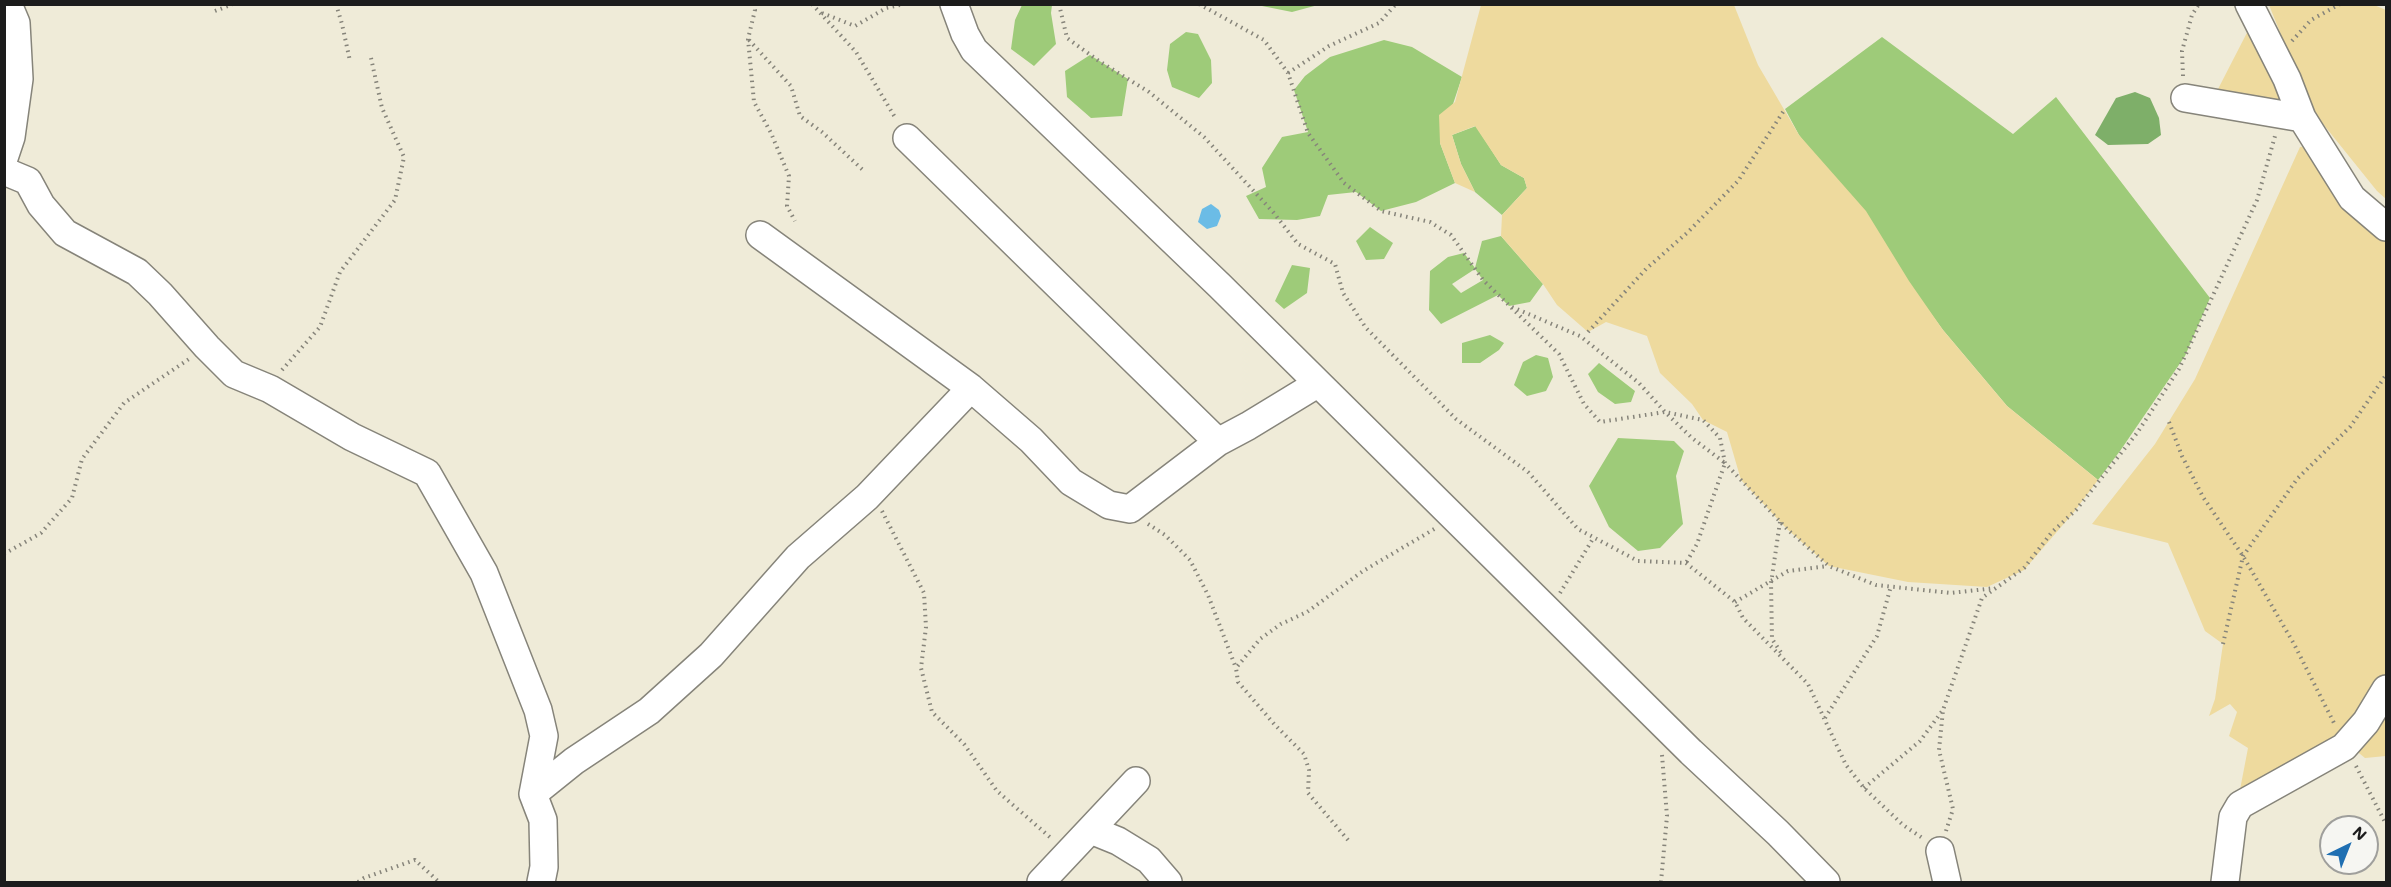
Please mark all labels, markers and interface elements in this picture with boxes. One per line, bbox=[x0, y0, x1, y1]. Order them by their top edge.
north arrow bbox=[2319, 815, 2379, 875]
text: N bbox=[2349, 821, 2372, 845]

